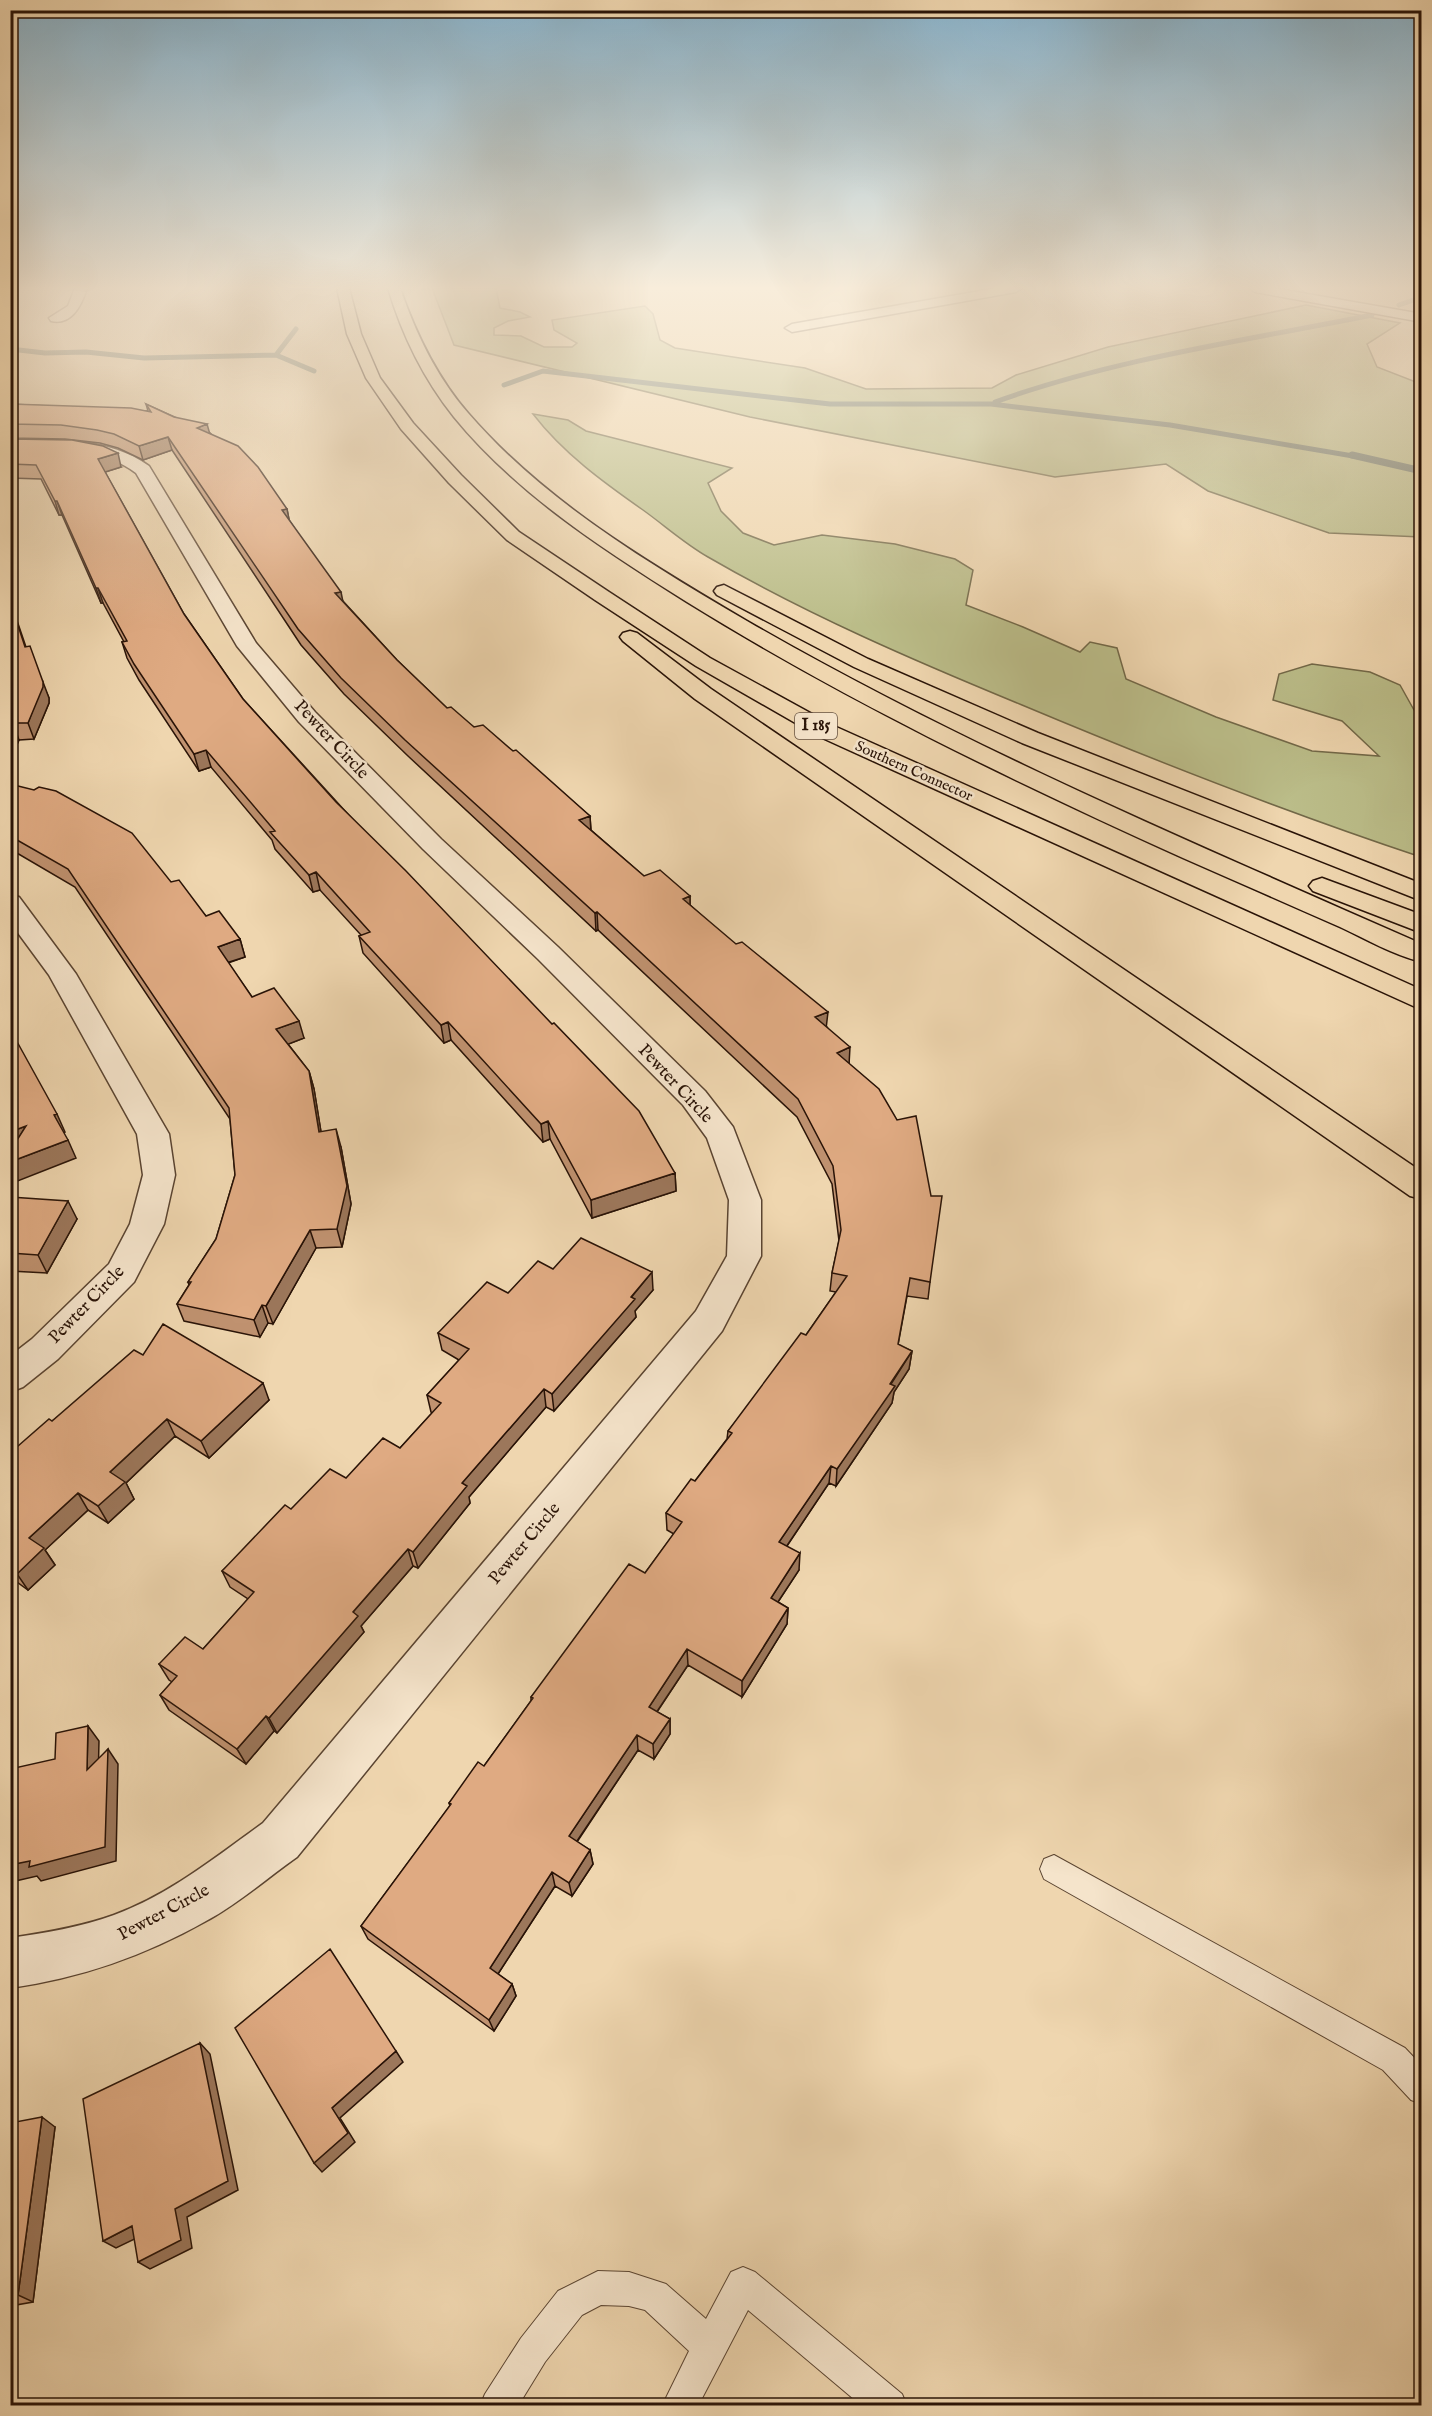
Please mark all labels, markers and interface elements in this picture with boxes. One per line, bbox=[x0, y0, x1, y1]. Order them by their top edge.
street label: Pewter Circle bbox=[288, 695, 374, 785]
road number: I 185 bbox=[795, 713, 837, 739]
street label: Southern Connector bbox=[852, 736, 976, 806]
street label: Pewter Circle bbox=[632, 1039, 718, 1129]
street label: Pewter Circle bbox=[44, 1261, 130, 1349]
street label: Pewter Circle bbox=[484, 1498, 566, 1590]
street label: Pewter Circle bbox=[114, 1879, 214, 1947]

